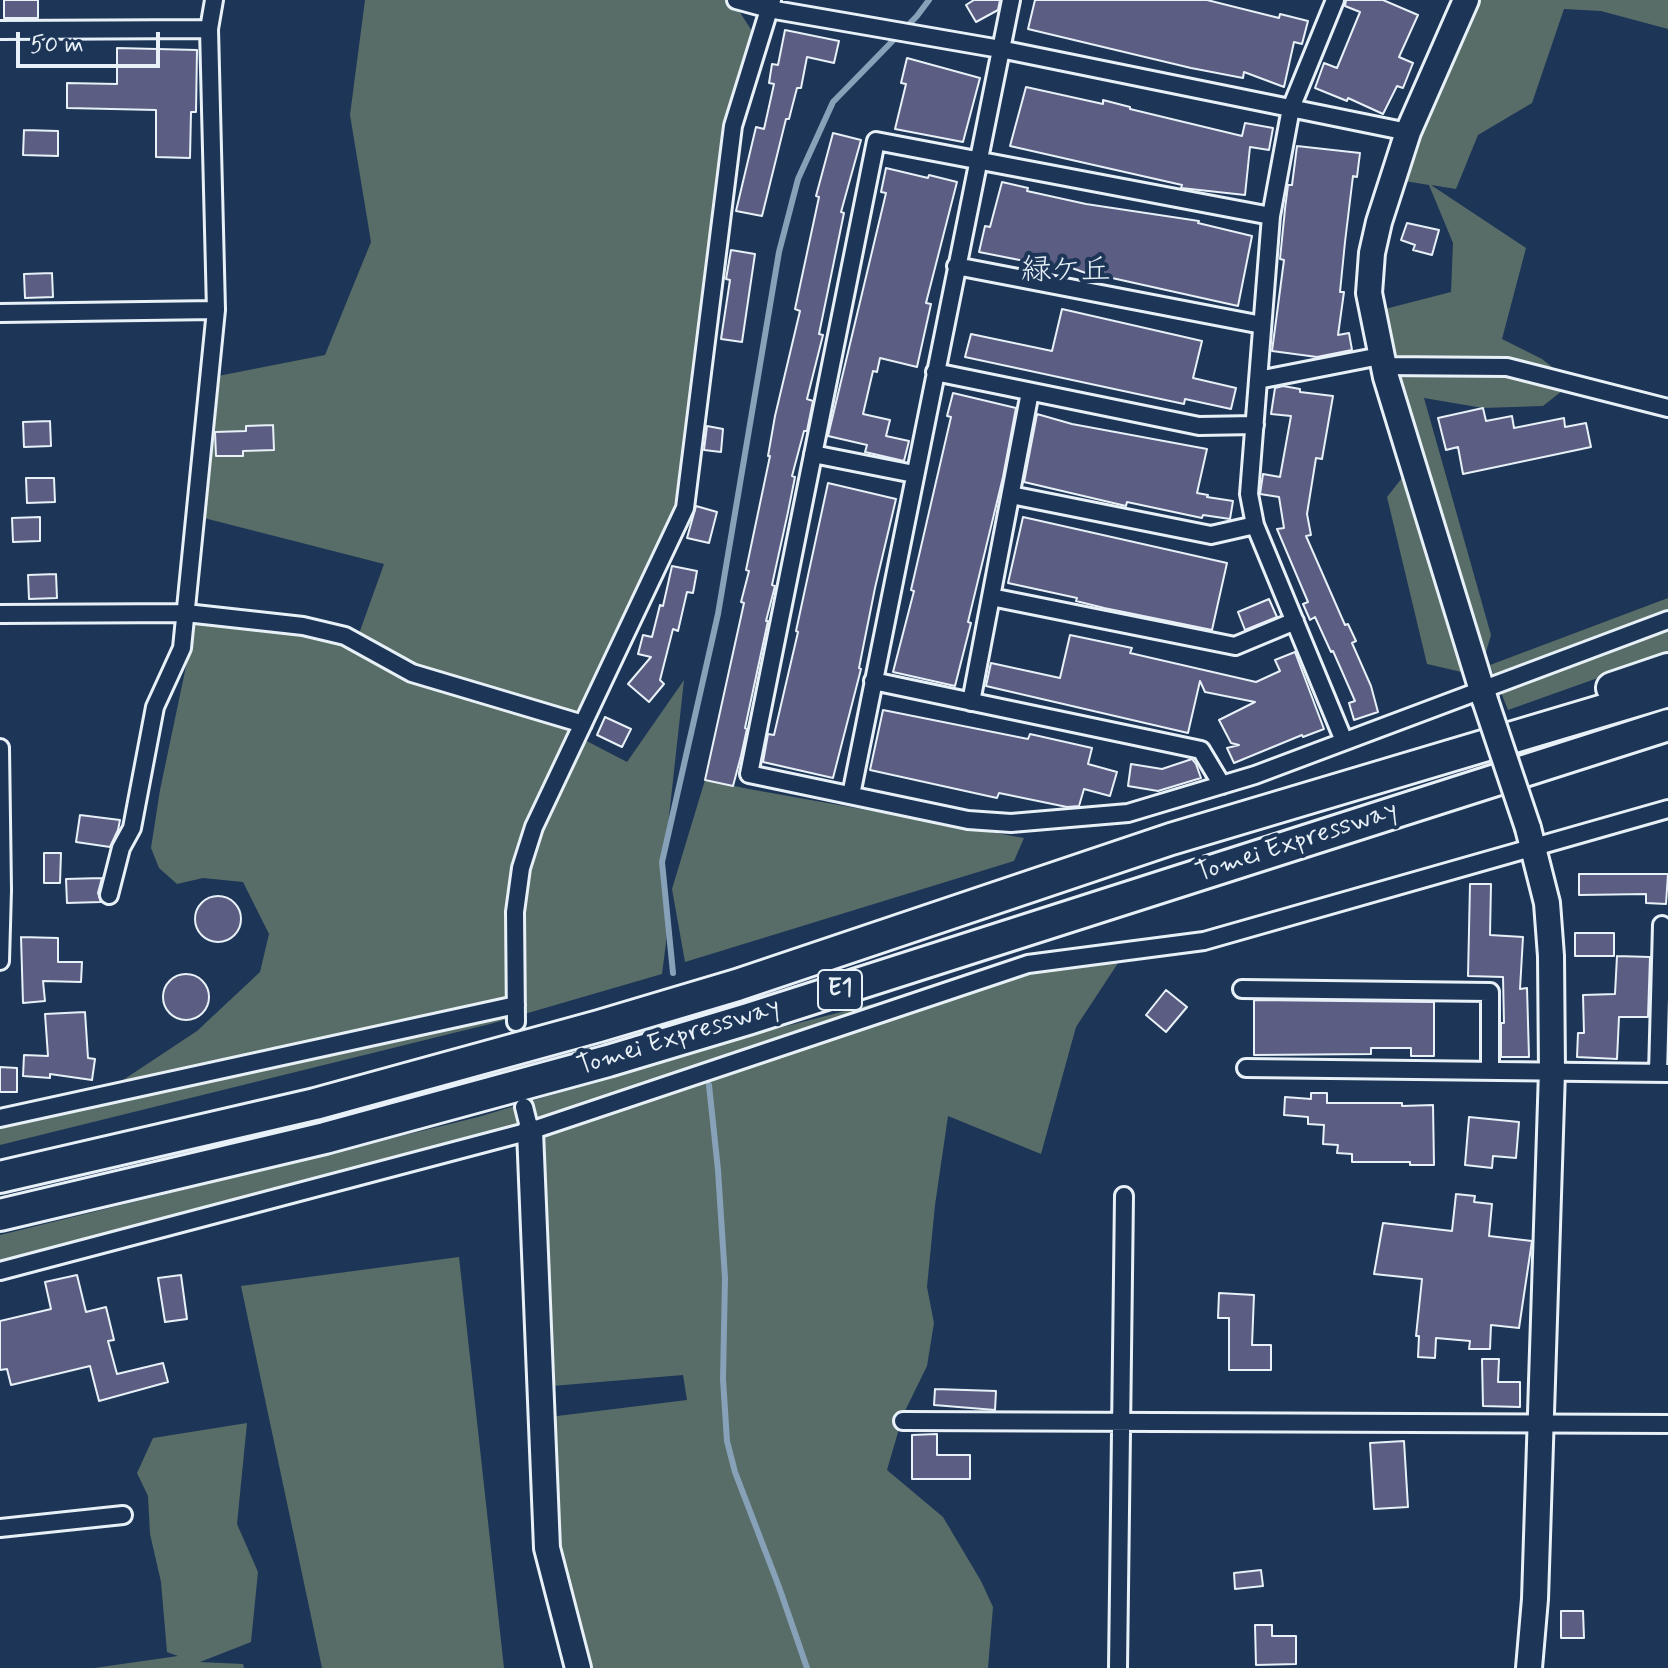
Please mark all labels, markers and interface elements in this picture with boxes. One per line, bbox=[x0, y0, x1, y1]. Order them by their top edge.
scale bar bbox=[20, 16, 164, 66]
text: 50 m bbox=[30, 30, 84, 61]
district label: 緑ケ丘 bbox=[1021, 255, 1111, 291]
street label: Tomei Expressway bbox=[1192, 796, 1402, 890]
road number: E1 bbox=[818, 970, 862, 1010]
street label: Tomei Expressway bbox=[574, 992, 784, 1084]

